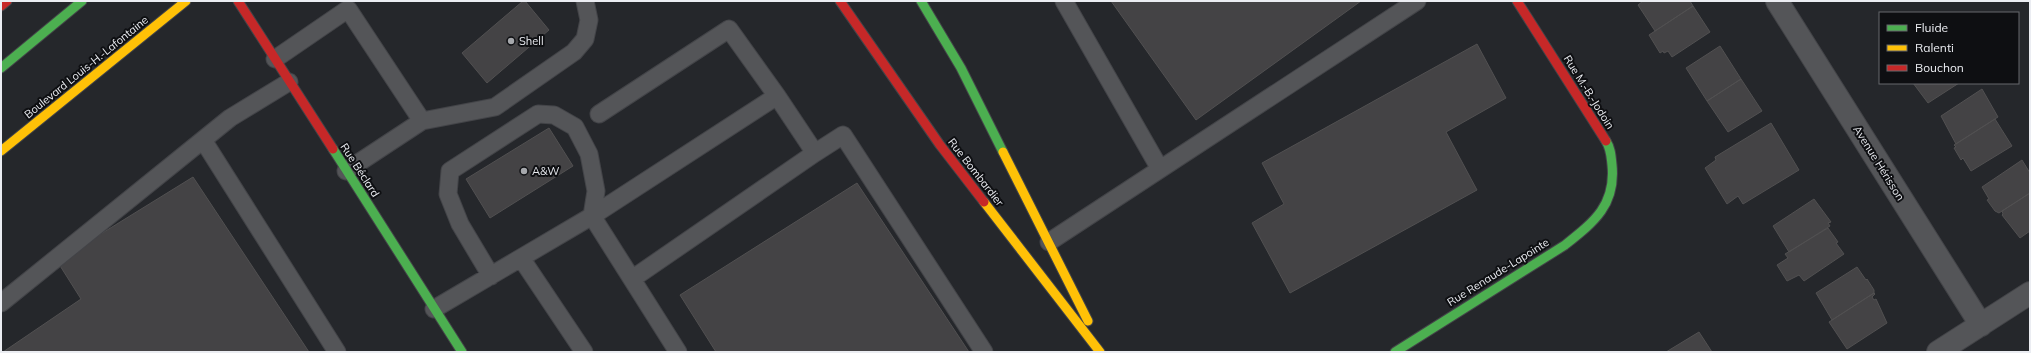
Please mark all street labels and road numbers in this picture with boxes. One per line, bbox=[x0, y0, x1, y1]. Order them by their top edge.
street label: Boulevard Louis-H.-Lafontaine bbox=[21, 13, 151, 121]
street label: Rue M.-B.-Jodoin bbox=[1561, 52, 1617, 132]
street label: Avenue Hérisson bbox=[1850, 123, 1908, 203]
street label: Rue Bombardier bbox=[945, 135, 1007, 209]
street label: Rue Béclard bbox=[337, 140, 383, 200]
street label: Rue Renaude-Lapointe bbox=[1445, 235, 1552, 309]

